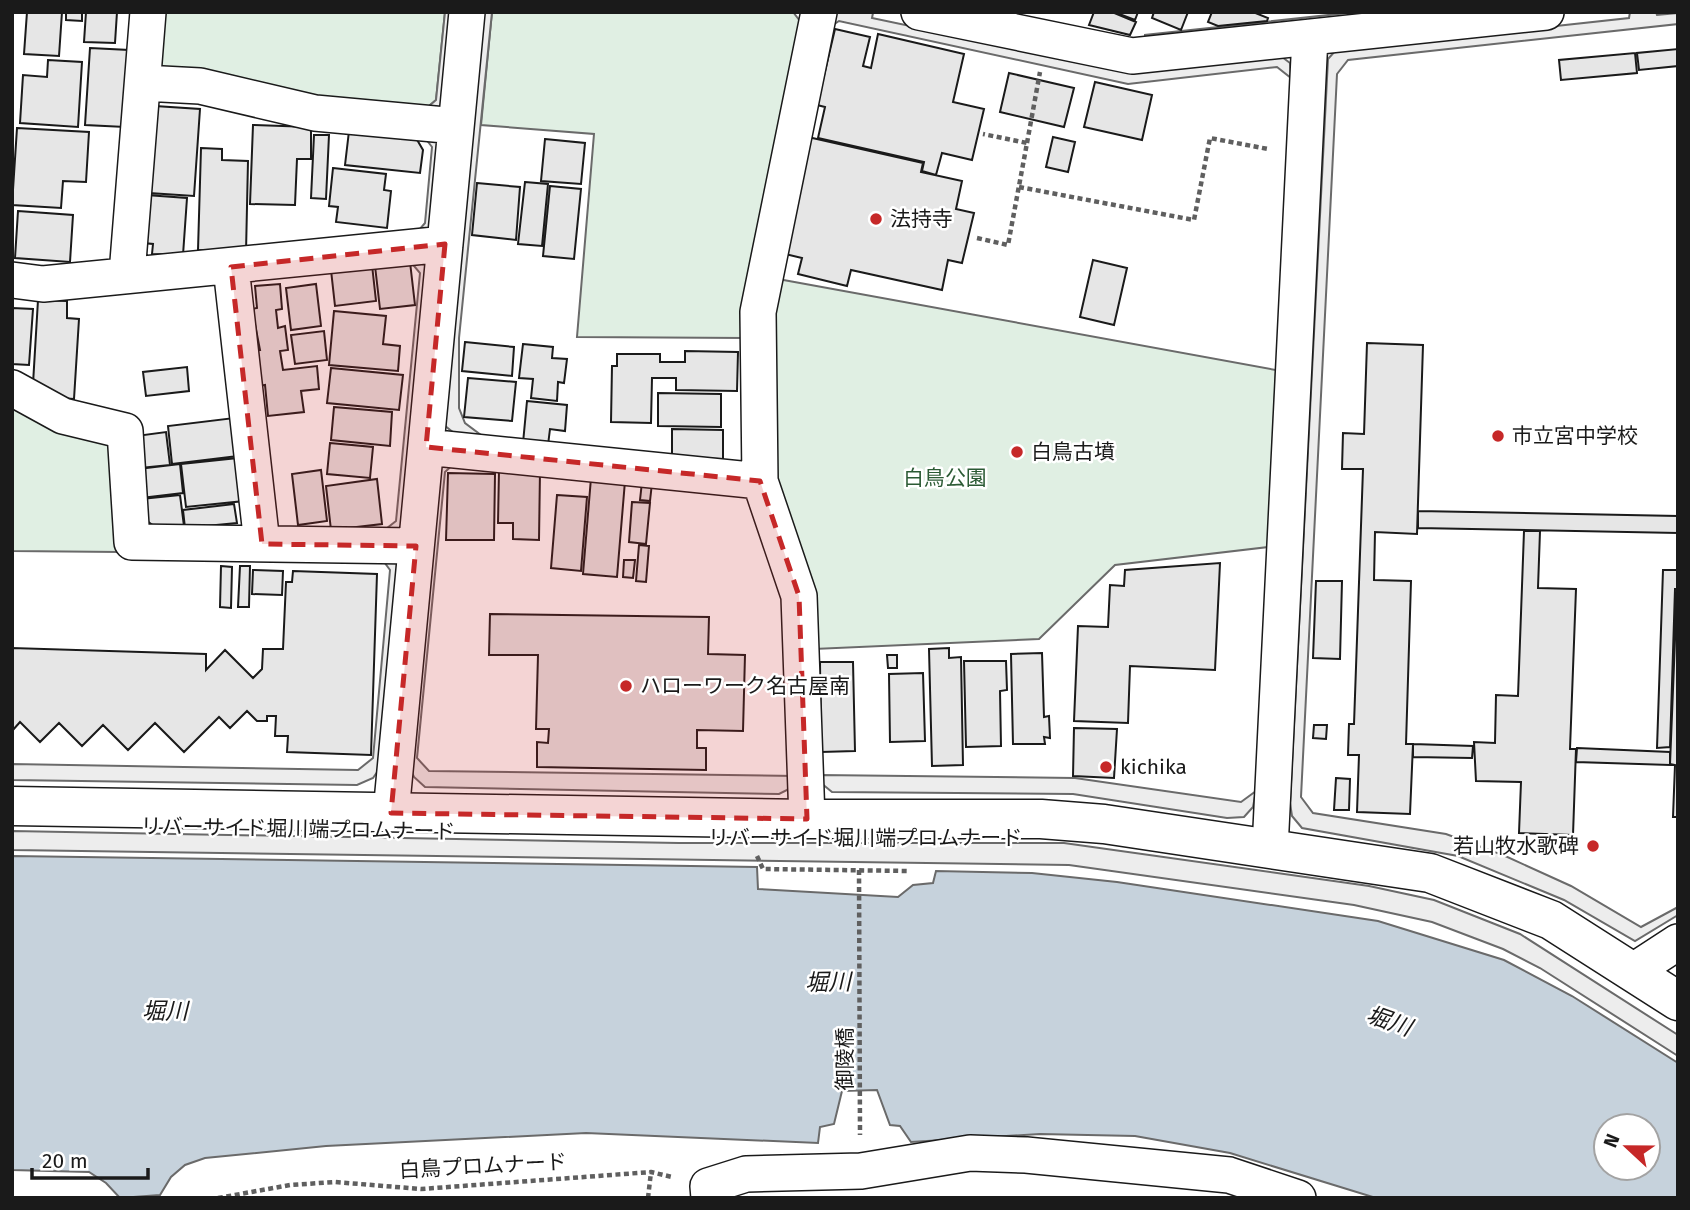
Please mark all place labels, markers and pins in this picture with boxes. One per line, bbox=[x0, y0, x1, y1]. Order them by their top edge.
place label: 法持寺 bbox=[890, 206, 953, 232]
marker: 法持寺 bbox=[868, 211, 884, 227]
place label: 市立宮中学校 bbox=[1512, 423, 1638, 449]
marker: 市立宮中学校 bbox=[1490, 428, 1506, 444]
place label: 白鳥古墳 bbox=[1031, 439, 1115, 465]
marker: 白鳥古墳 bbox=[1009, 444, 1025, 460]
place label: ハローワーク名古屋南 bbox=[640, 673, 850, 699]
marker: ハローワーク名古屋南 bbox=[618, 678, 634, 694]
place label: kichika bbox=[1120, 754, 1187, 780]
marker: kichika bbox=[1098, 759, 1114, 775]
place label: 若山牧水歌碑 bbox=[1453, 833, 1579, 859]
marker: 若山牧水歌碑 bbox=[1585, 838, 1601, 854]

